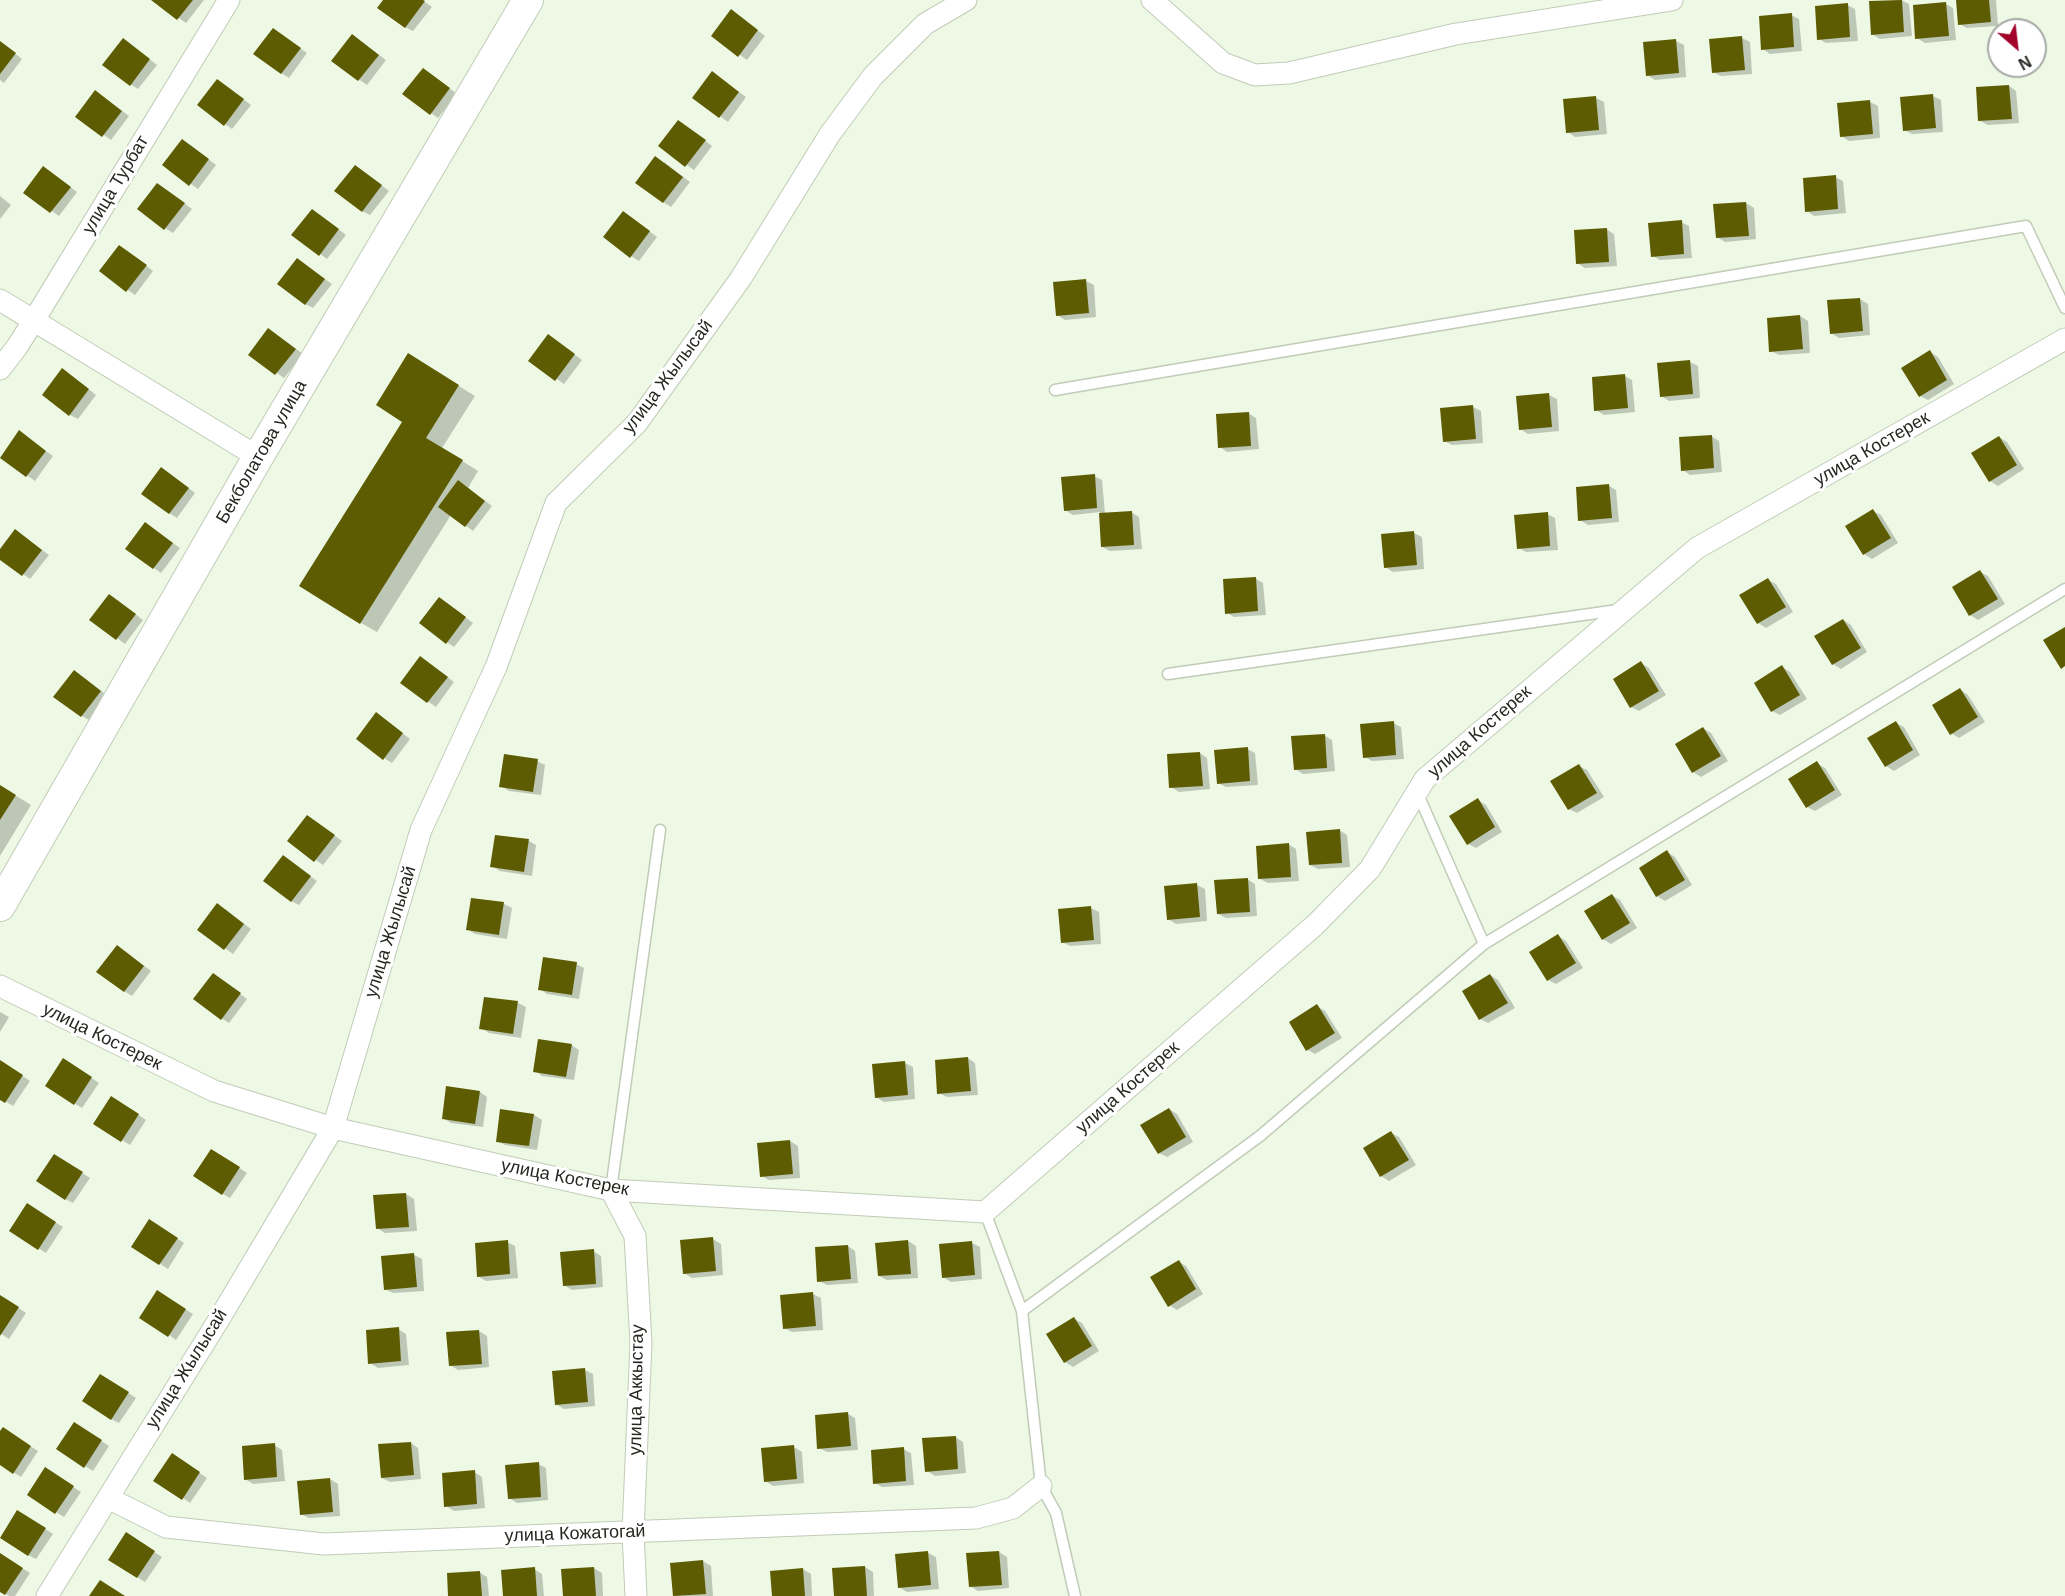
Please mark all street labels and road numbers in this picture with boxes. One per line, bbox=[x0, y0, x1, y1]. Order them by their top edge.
street label: улица Турбат bbox=[78, 132, 154, 238]
street label: улица Жылысай bbox=[618, 316, 718, 438]
street label: Бекболатова улица bbox=[212, 376, 312, 528]
street label: улица Костерек bbox=[1810, 407, 1934, 491]
street label: улица Костерек bbox=[1424, 681, 1536, 783]
street label: улица Жылысай bbox=[361, 864, 421, 1000]
street label: улица Костерек bbox=[39, 999, 165, 1075]
street label: улица Костерек bbox=[1072, 1037, 1184, 1139]
street label: улица Костерек bbox=[499, 1155, 631, 1201]
street label: улица Жылысай bbox=[142, 1305, 232, 1433]
street label: улица Аккыстау bbox=[625, 1324, 649, 1456]
street label: улица Кожатогай bbox=[504, 1521, 646, 1547]

